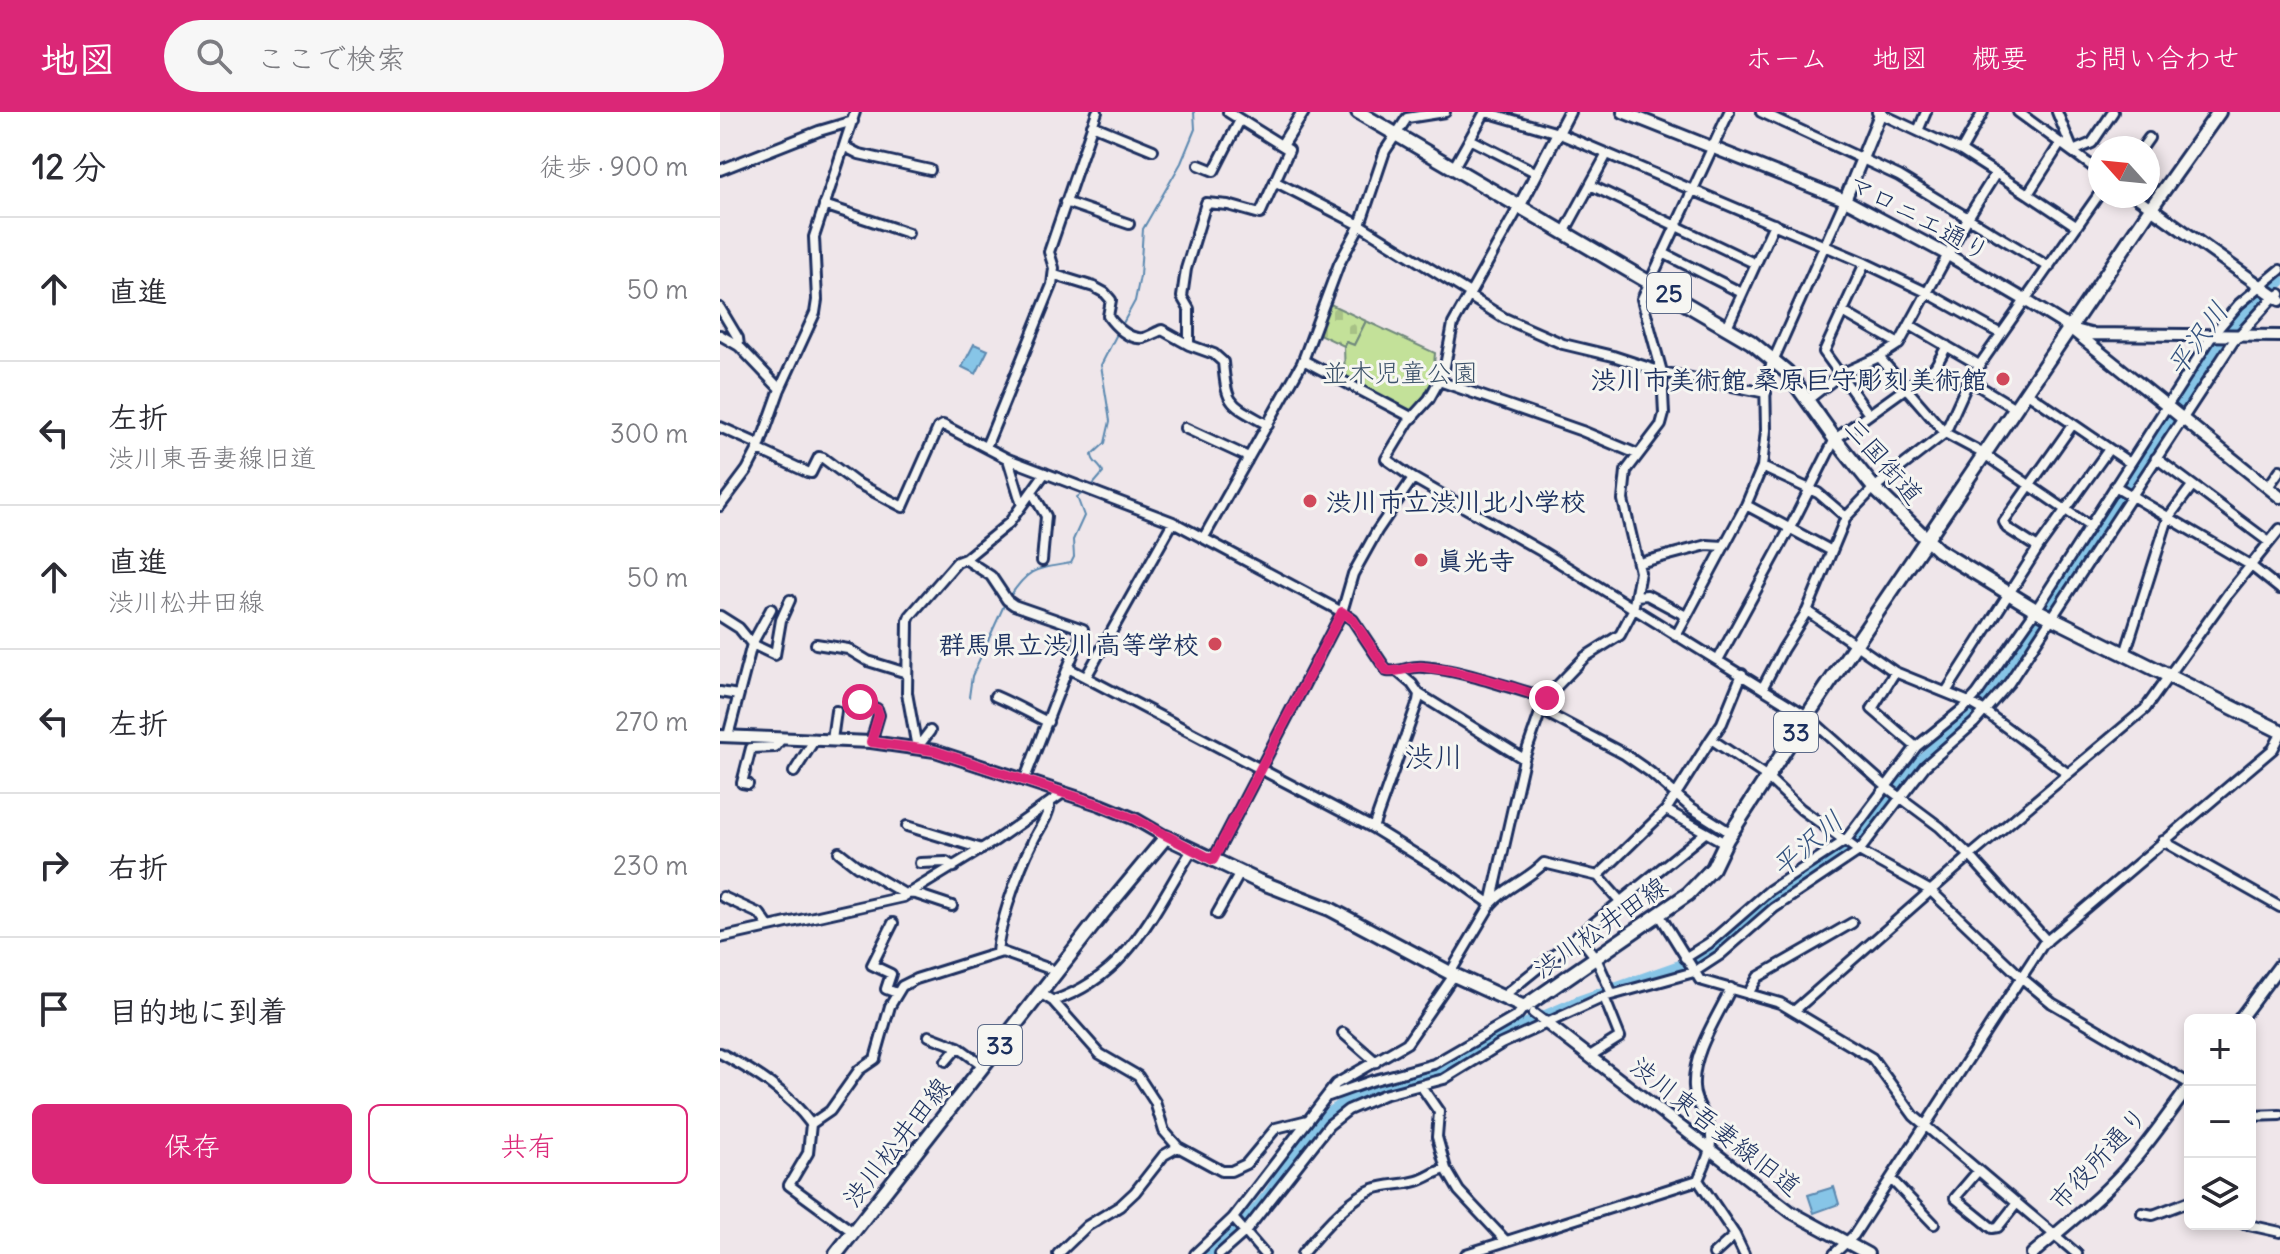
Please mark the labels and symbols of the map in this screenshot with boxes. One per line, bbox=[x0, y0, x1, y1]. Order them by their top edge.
north arrow bbox=[2088, 136, 2160, 208]
street label: マロニエ通り bbox=[1842, 166, 1996, 268]
road number: 25 bbox=[1647, 273, 1691, 313]
water label: 平沢川 bbox=[2158, 294, 2236, 384]
park label: 並木児童公園 bbox=[1322, 356, 1478, 389]
place label: 渋川市美術館 桑原巨守彫刻美術館 bbox=[1591, 363, 1987, 396]
marker: 渋川市美術館 桑原巨守彫刻美術館 bbox=[1994, 370, 2012, 388]
street label: 三国街道 bbox=[1837, 411, 1931, 511]
place label: 渋川市立渋川北小学校 bbox=[1326, 485, 1586, 518]
marker: 渋川市立渋川北小学校 bbox=[1301, 492, 1319, 510]
place label: 眞光寺 bbox=[1437, 544, 1515, 577]
marker: 眞光寺 bbox=[1412, 551, 1430, 569]
place label: 群馬県立渋川高等学校 bbox=[939, 628, 1199, 661]
marker: 群馬県立渋川高等学校 bbox=[1206, 635, 1224, 653]
route end bbox=[1529, 680, 1565, 716]
route start bbox=[842, 684, 878, 720]
road number: 33 bbox=[1774, 712, 1818, 752]
district label: 渋川 bbox=[1404, 737, 1464, 775]
water label: 平沢川 bbox=[1763, 803, 1851, 885]
street label: 渋川松井田線 bbox=[1527, 869, 1673, 985]
road number: 33 bbox=[978, 1025, 1022, 1065]
street label: 渋川東吾妻線旧道 bbox=[1624, 1049, 1808, 1203]
street label: 渋川松井田線 bbox=[835, 1070, 957, 1214]
street label: 市役所通り bbox=[2042, 1099, 2154, 1217]

